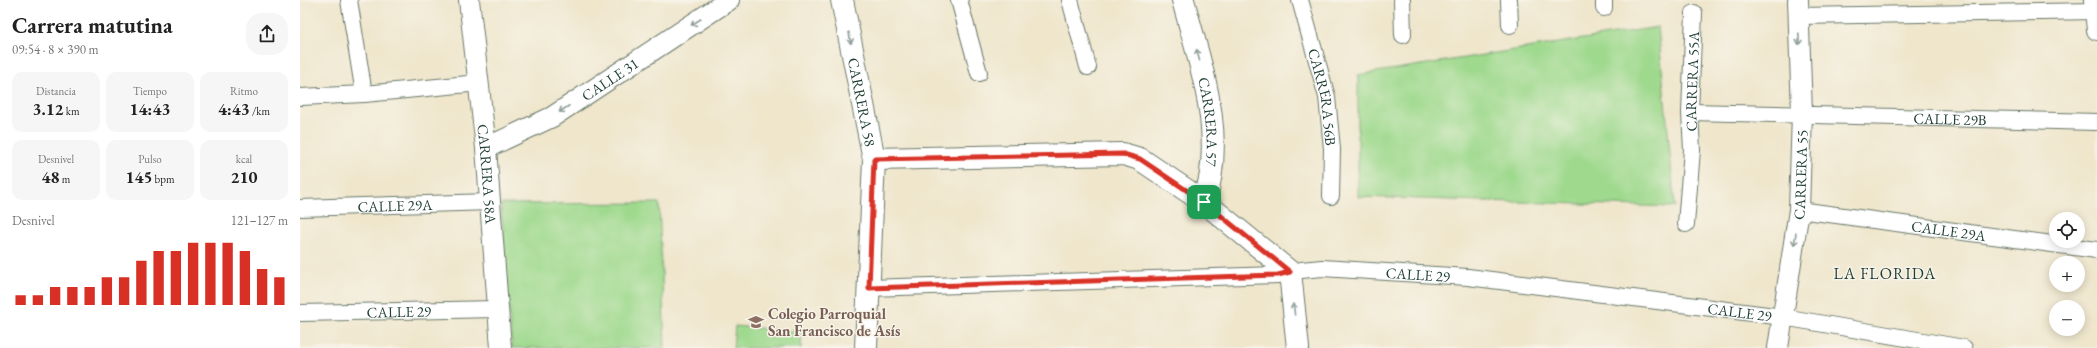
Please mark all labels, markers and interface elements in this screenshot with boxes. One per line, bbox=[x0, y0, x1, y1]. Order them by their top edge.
text: Carrera matutina bbox=[12, 11, 173, 40]
button: share bbox=[246, 13, 288, 55]
one-way arrow bbox=[690, 18, 702, 26]
street label: CARRERA 55A bbox=[1680, 30, 1703, 132]
one-way arrow bbox=[846, 31, 854, 44]
one-way arrow bbox=[1796, 32, 1803, 45]
text: 09:54 · 8 × 390 m bbox=[12, 41, 99, 58]
street label: CARRERA 56B bbox=[1304, 46, 1341, 147]
one-way arrow bbox=[1194, 49, 1201, 62]
street label: CALLE 31 bbox=[578, 53, 642, 105]
street label: CARRERA 58 bbox=[844, 56, 881, 148]
street label: CARRERA 57 bbox=[1195, 75, 1222, 168]
text: Distancia bbox=[36, 84, 76, 98]
text: Tiempo bbox=[133, 84, 167, 98]
text: Ritmo bbox=[230, 84, 258, 98]
text: 3.12 bbox=[32, 98, 64, 120]
text: 14:43 bbox=[130, 98, 170, 120]
text: 4:43 bbox=[218, 98, 250, 120]
text: km bbox=[64, 104, 80, 118]
text: /km bbox=[250, 104, 270, 118]
one-way arrow bbox=[559, 105, 570, 113]
street label: CALLE 29B bbox=[1913, 108, 1987, 129]
street label: CARRERA 58A bbox=[474, 123, 501, 225]
street label: CARRERA 55 bbox=[1788, 129, 1811, 221]
text: Desnivel bbox=[38, 152, 74, 166]
text: Pulso bbox=[138, 152, 162, 166]
text: kcal bbox=[236, 152, 252, 166]
text: 48 bbox=[42, 166, 60, 188]
text: 145 bbox=[125, 166, 152, 188]
text: 210 bbox=[231, 166, 257, 188]
text: m bbox=[60, 172, 70, 186]
text: bpm bbox=[152, 172, 175, 186]
pin bbox=[1187, 185, 1221, 219]
icon: arrive bbox=[1193, 191, 1215, 213]
street label: CALLE 29A bbox=[357, 194, 433, 216]
text: Desnivel bbox=[12, 212, 55, 229]
text: 121–127 m bbox=[231, 212, 288, 229]
map controls bbox=[2049, 212, 2085, 336]
button: locate bbox=[2049, 212, 2085, 248]
street label: CALLE 29A bbox=[1910, 216, 1988, 245]
one-way arrow bbox=[1791, 232, 1799, 245]
button: + bbox=[2049, 256, 2085, 292]
street label: CALLE 29 bbox=[1385, 262, 1451, 285]
district label: LA FLORIDA bbox=[1834, 263, 1936, 284]
street label: CALLE 29 bbox=[1707, 298, 1773, 325]
button: − bbox=[2049, 300, 2085, 336]
street label: CALLE 29 bbox=[367, 301, 431, 321]
one-way arrow bbox=[1290, 303, 1298, 316]
place label: Colegio Parroquial San Francisco de Asís bbox=[768, 304, 900, 340]
school or university icon: Colegio Parroquial San Francisco de Asís bbox=[747, 313, 765, 331]

